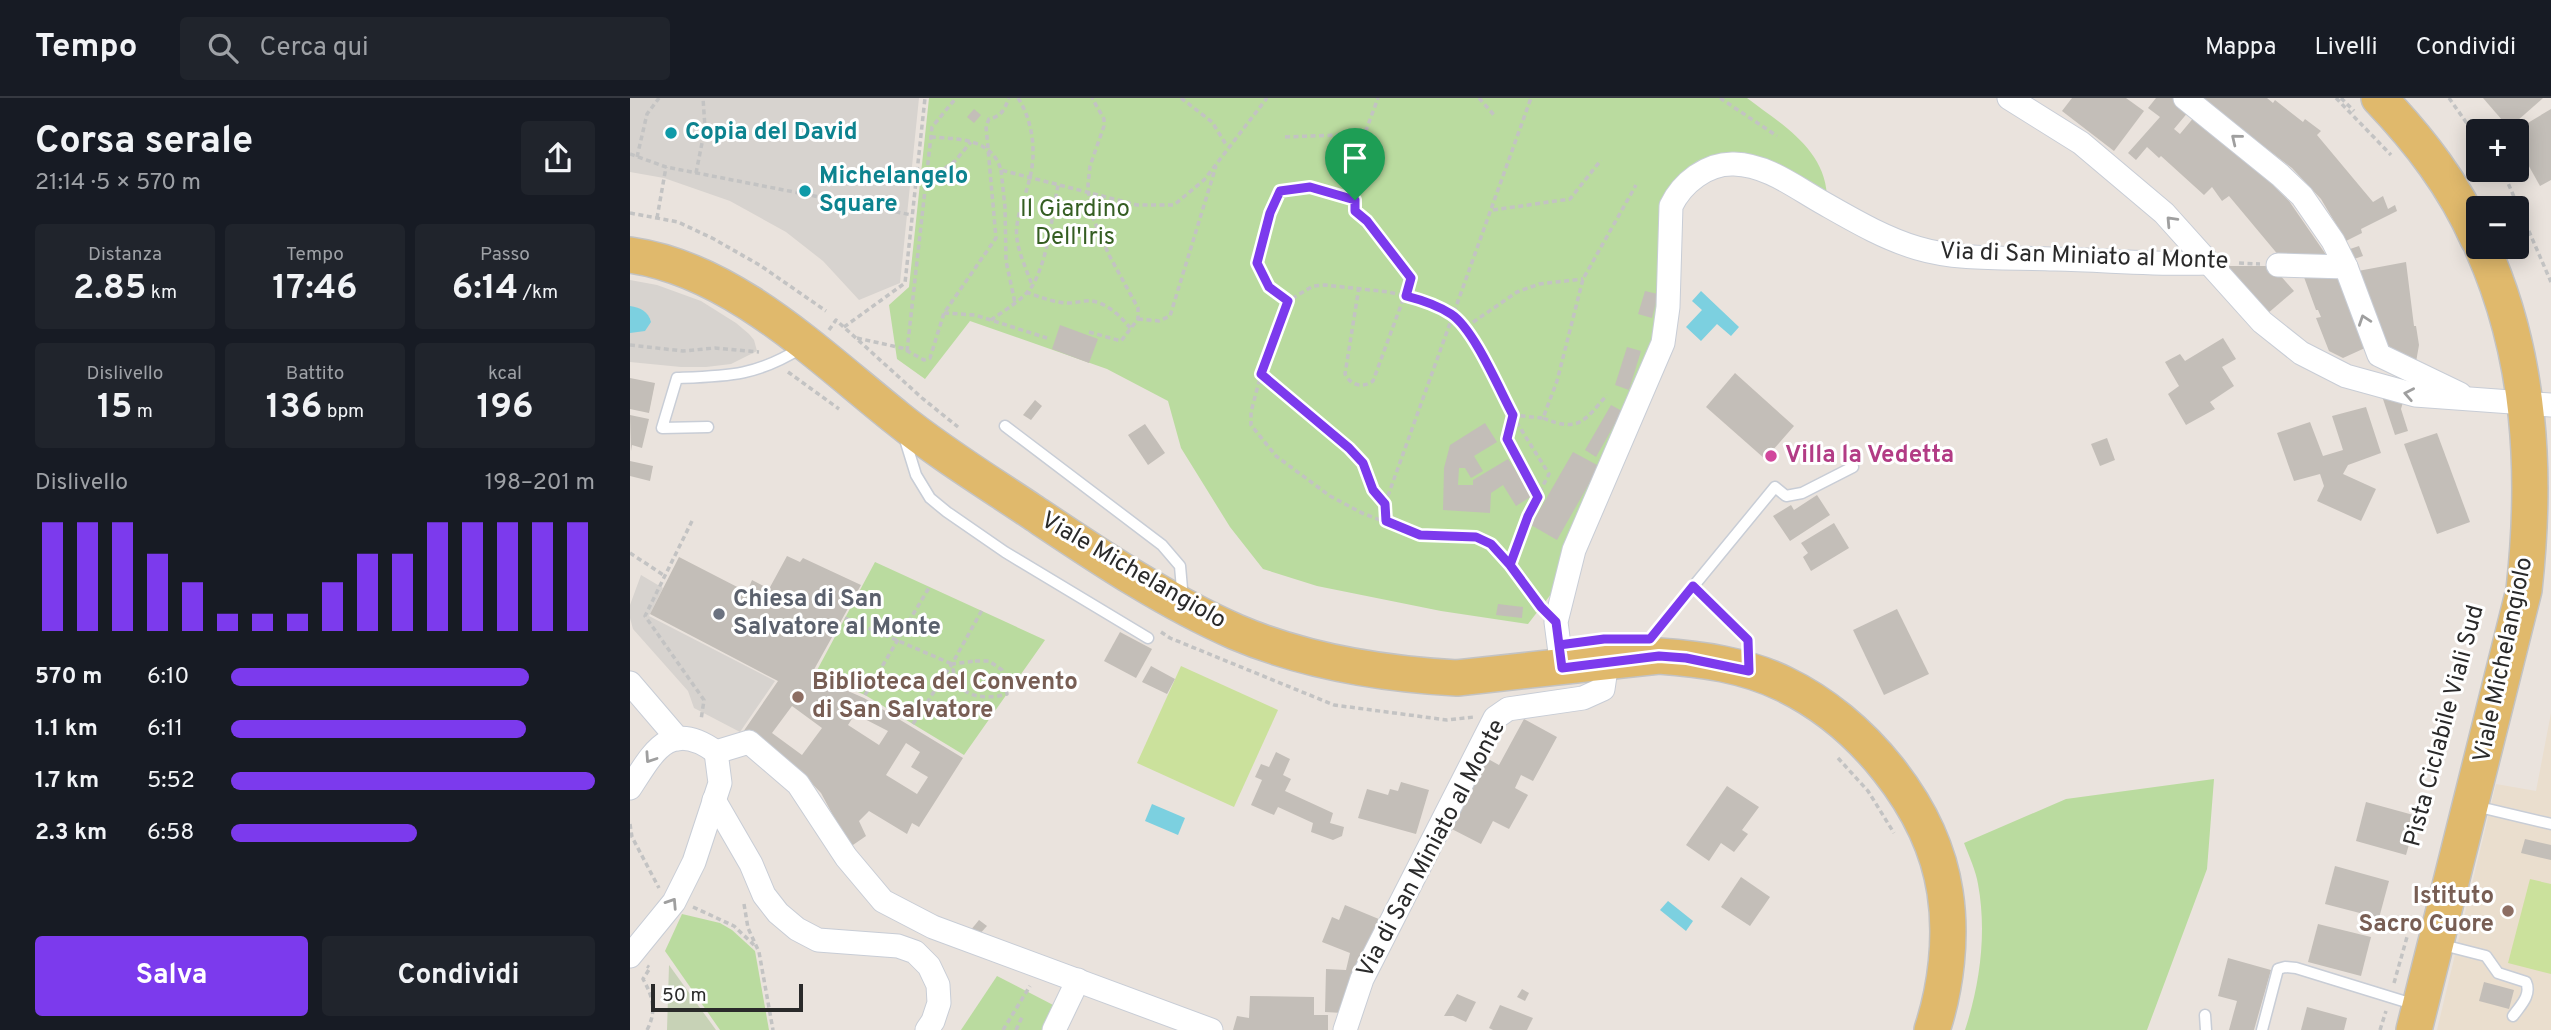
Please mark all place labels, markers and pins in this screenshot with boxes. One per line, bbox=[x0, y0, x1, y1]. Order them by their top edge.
place label: Copia del David bbox=[685, 118, 858, 148]
marker: Copia del David bbox=[663, 125, 679, 141]
pin bbox=[1325, 128, 1385, 200]
place label: Michelangelo Square bbox=[819, 162, 968, 220]
marker: Michelangelo Square bbox=[797, 183, 813, 199]
place label: Villa la Vedetta bbox=[1785, 441, 1954, 471]
marker: Villa la Vedetta bbox=[1763, 448, 1779, 464]
place label: Chiesa di San Salvatore al Monte bbox=[733, 585, 941, 643]
marker: Chiesa di San Salvatore al Monte bbox=[711, 606, 727, 622]
place label: Biblioteca del Convento di San Salvatore bbox=[812, 668, 1078, 726]
marker: Biblioteca del Convento di San Salvatore bbox=[790, 689, 806, 705]
place label: Istituto Sacro Cuore bbox=[2359, 882, 2494, 940]
marker: Istituto Sacro Cuore bbox=[2500, 903, 2516, 919]

